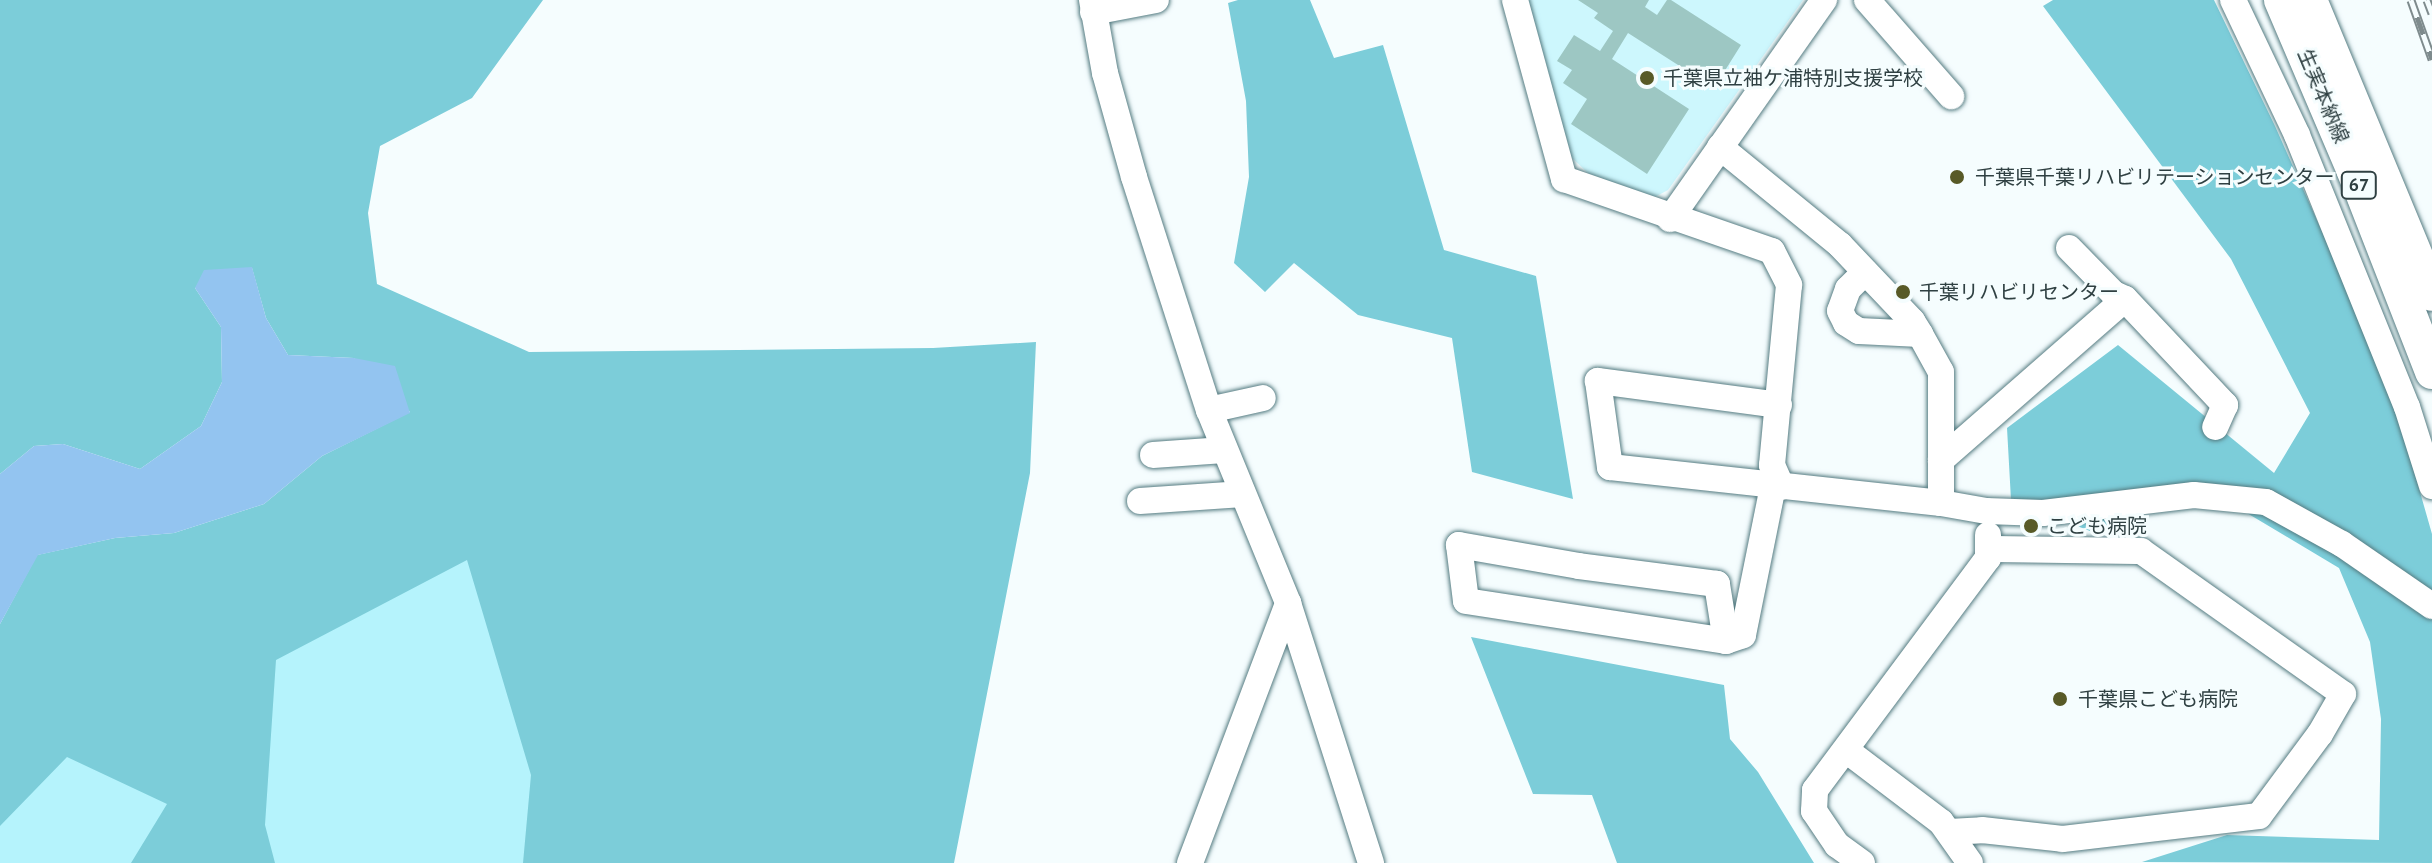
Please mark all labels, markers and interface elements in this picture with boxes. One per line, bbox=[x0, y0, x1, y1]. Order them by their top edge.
street label: 生実本納線 bbox=[2292, 45, 2354, 147]
place label: 千葉県立袖ケ浦特別支援学校 bbox=[1663, 66, 1923, 90]
marker: 千葉県立袖ケ浦特別支援学校 bbox=[1638, 69, 1656, 87]
place label: 千葉県千葉リハビリテーションセンター bbox=[1975, 165, 2335, 189]
marker: 千葉県千葉リハビリテーションセンター bbox=[1946, 166, 1968, 188]
road number: 67 bbox=[2339, 171, 2379, 199]
place label: 千葉リハビリセンター bbox=[1919, 280, 2119, 304]
marker: 千葉リハビリセンター bbox=[1894, 283, 1912, 301]
place label: こども病院 bbox=[2047, 514, 2147, 538]
marker: こども病院 bbox=[2022, 517, 2040, 535]
place label: 千葉県こども病院 bbox=[2078, 687, 2238, 711]
marker: 千葉県こども病院 bbox=[2049, 688, 2071, 710]

